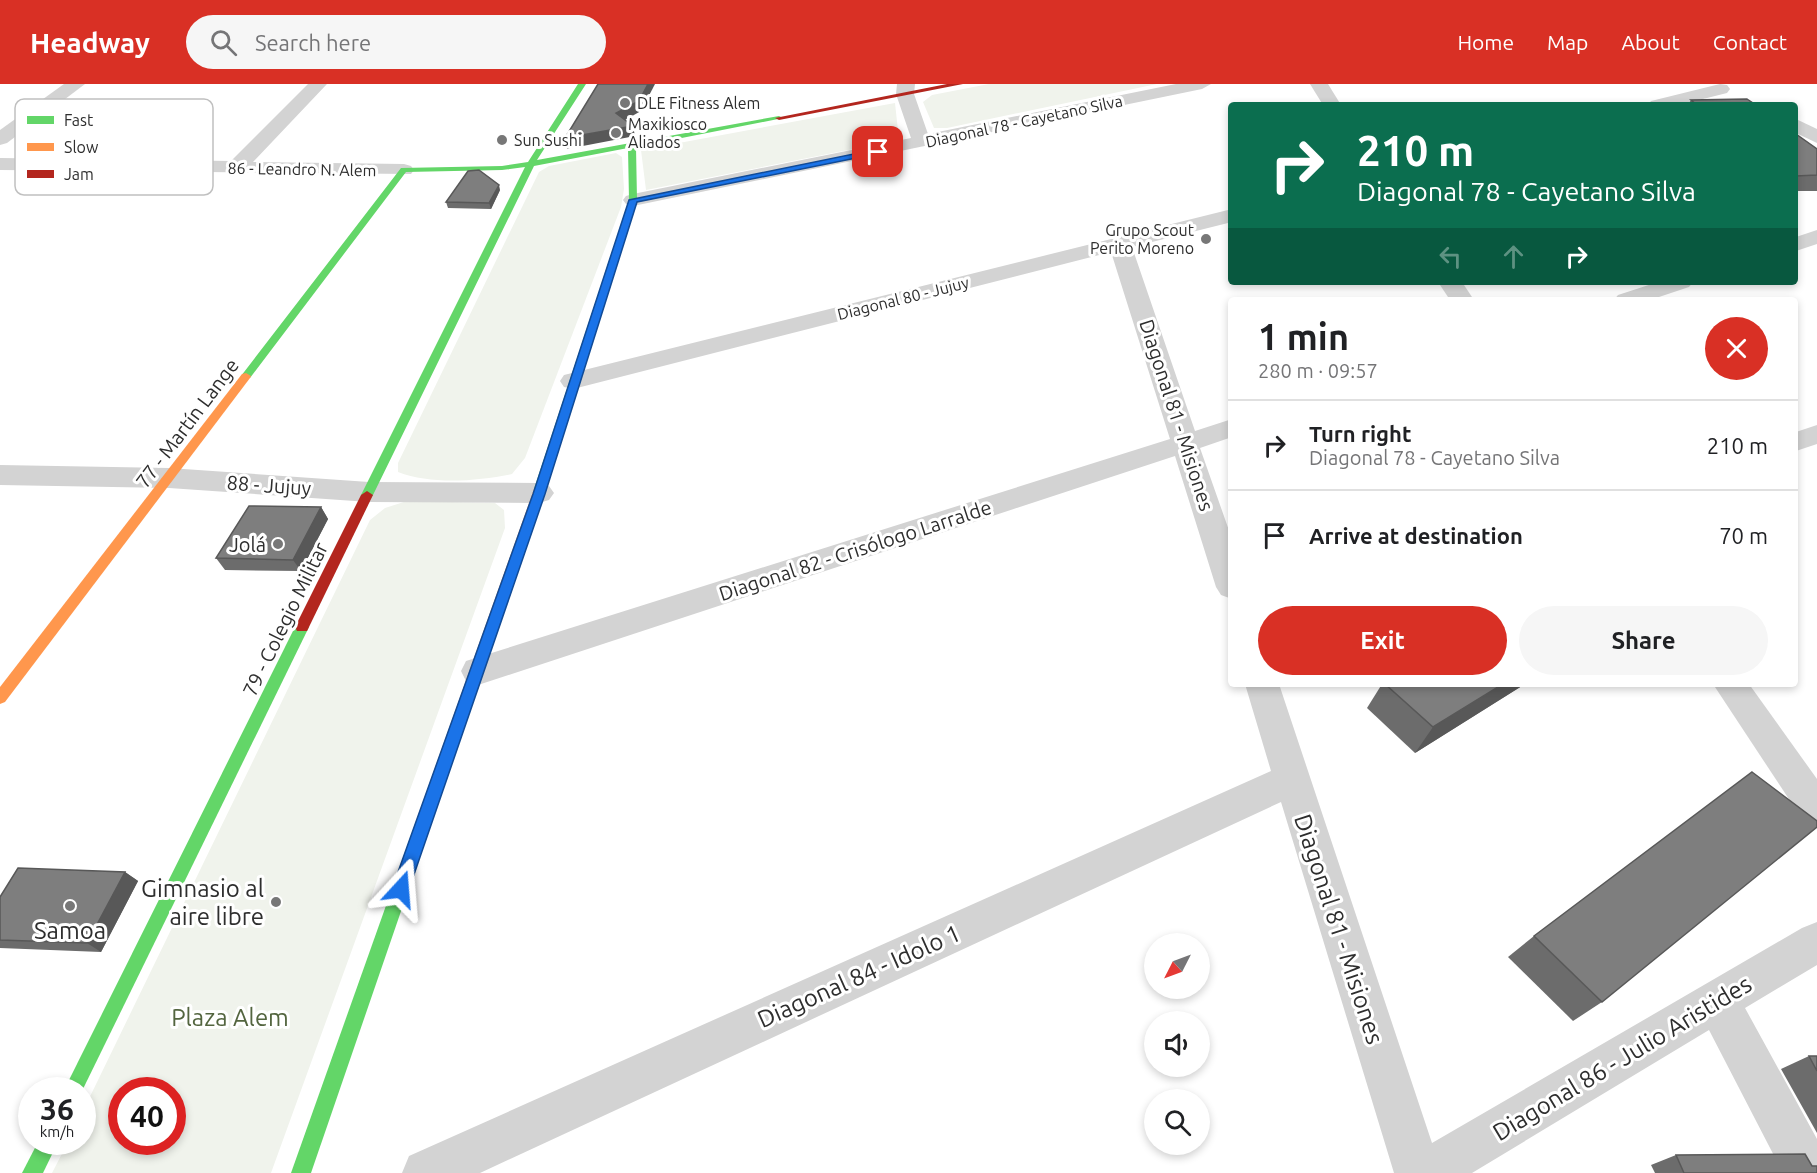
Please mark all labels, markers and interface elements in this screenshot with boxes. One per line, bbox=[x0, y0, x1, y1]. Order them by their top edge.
search box bbox=[186, 15, 606, 69]
icon: search bbox=[207, 26, 240, 59]
text: Headway bbox=[30, 27, 150, 58]
text: Search here bbox=[255, 30, 371, 55]
text: Home bbox=[1457, 30, 1514, 54]
text: Map bbox=[1547, 30, 1588, 54]
text: About bbox=[1621, 30, 1680, 54]
text: Contact bbox=[1713, 30, 1787, 54]
street label: Diagonal 78 - Cayetano Silva bbox=[924, 91, 1124, 151]
place label: DLE Fitness Alem bbox=[637, 94, 760, 112]
marker: DLE Fitness Alem bbox=[618, 96, 632, 110]
legend bbox=[15, 99, 213, 195]
text: Fast bbox=[64, 111, 94, 129]
place label: Maxikiosco Aliados bbox=[628, 115, 707, 151]
marker: Maxikiosco Aliados bbox=[609, 126, 623, 140]
pin bbox=[852, 126, 903, 177]
icon: right bbox=[1258, 126, 1336, 204]
text: 210 m bbox=[1357, 127, 1474, 174]
place label: Sun Sushi bbox=[514, 131, 582, 149]
marker: Sun Sushi bbox=[495, 133, 509, 147]
icon: arrive bbox=[861, 135, 894, 168]
text: Slow bbox=[64, 138, 99, 156]
street label: 86 - Leandro N. Alem bbox=[227, 159, 377, 179]
text: Jam bbox=[64, 165, 94, 183]
text: Diagonal 78 - Cayetano Silva bbox=[1357, 176, 1696, 206]
place label: Grupo Scout Perito Moreno bbox=[1090, 221, 1195, 257]
marker: Grupo Scout Perito Moreno bbox=[1199, 232, 1213, 246]
icon: left bbox=[1434, 240, 1467, 273]
icon: ahead bbox=[1497, 240, 1530, 273]
icon: right bbox=[1560, 240, 1593, 273]
street label: Diagonal 80 - Jujuy bbox=[835, 273, 971, 323]
street label: Diagonal 81 - Misiones bbox=[1135, 316, 1219, 514]
text: 1 min bbox=[1258, 316, 1349, 357]
button: close bbox=[1705, 317, 1768, 380]
street label: 77 - Martín Lange bbox=[131, 354, 243, 492]
text: 280 m · 09:57 bbox=[1258, 359, 1378, 382]
text: Turn right bbox=[1309, 421, 1411, 446]
icon: right bbox=[1258, 429, 1291, 462]
text: 210 m bbox=[1707, 433, 1768, 458]
text: Diagonal 78 - Cayetano Silva bbox=[1309, 446, 1560, 469]
street label: 88 - Jujuy bbox=[226, 471, 312, 499]
street label: Diagonal 82 - Crisólogo Larralde bbox=[716, 495, 994, 605]
icon: arrive bbox=[1258, 519, 1291, 552]
text: Arrive at destination bbox=[1309, 523, 1523, 548]
text: 70 m bbox=[1719, 523, 1768, 548]
place label: Jolá bbox=[229, 533, 266, 556]
marker: Jolá bbox=[271, 537, 285, 551]
street label: 79 - Colegio Militar bbox=[238, 538, 332, 700]
button: Exit bbox=[1258, 606, 1507, 675]
button: Share bbox=[1519, 606, 1768, 675]
street label: Diagonal 81 - Misiones bbox=[1289, 811, 1389, 1047]
position arrow bbox=[369, 857, 433, 921]
place label: Gimnasio al aire libre bbox=[141, 875, 264, 930]
marker: Gimnasio al aire libre bbox=[269, 895, 283, 909]
marker: Samoa bbox=[63, 899, 77, 913]
place label: Samoa bbox=[34, 917, 106, 944]
street label: Diagonal 84 - Idolo 1 bbox=[753, 919, 965, 1033]
north arrow bbox=[1144, 933, 1210, 999]
map controls bbox=[1144, 933, 1210, 1155]
street label: Diagonal 86 - Julio Aristides bbox=[1488, 970, 1756, 1146]
park label: Plaza Alem bbox=[171, 1004, 289, 1031]
button: sound bbox=[1144, 1011, 1210, 1077]
speed limit sign: 40 bbox=[108, 1077, 186, 1155]
button: search bbox=[1144, 1089, 1210, 1155]
text: 36 bbox=[40, 1092, 74, 1126]
text: km/h bbox=[40, 1123, 74, 1140]

